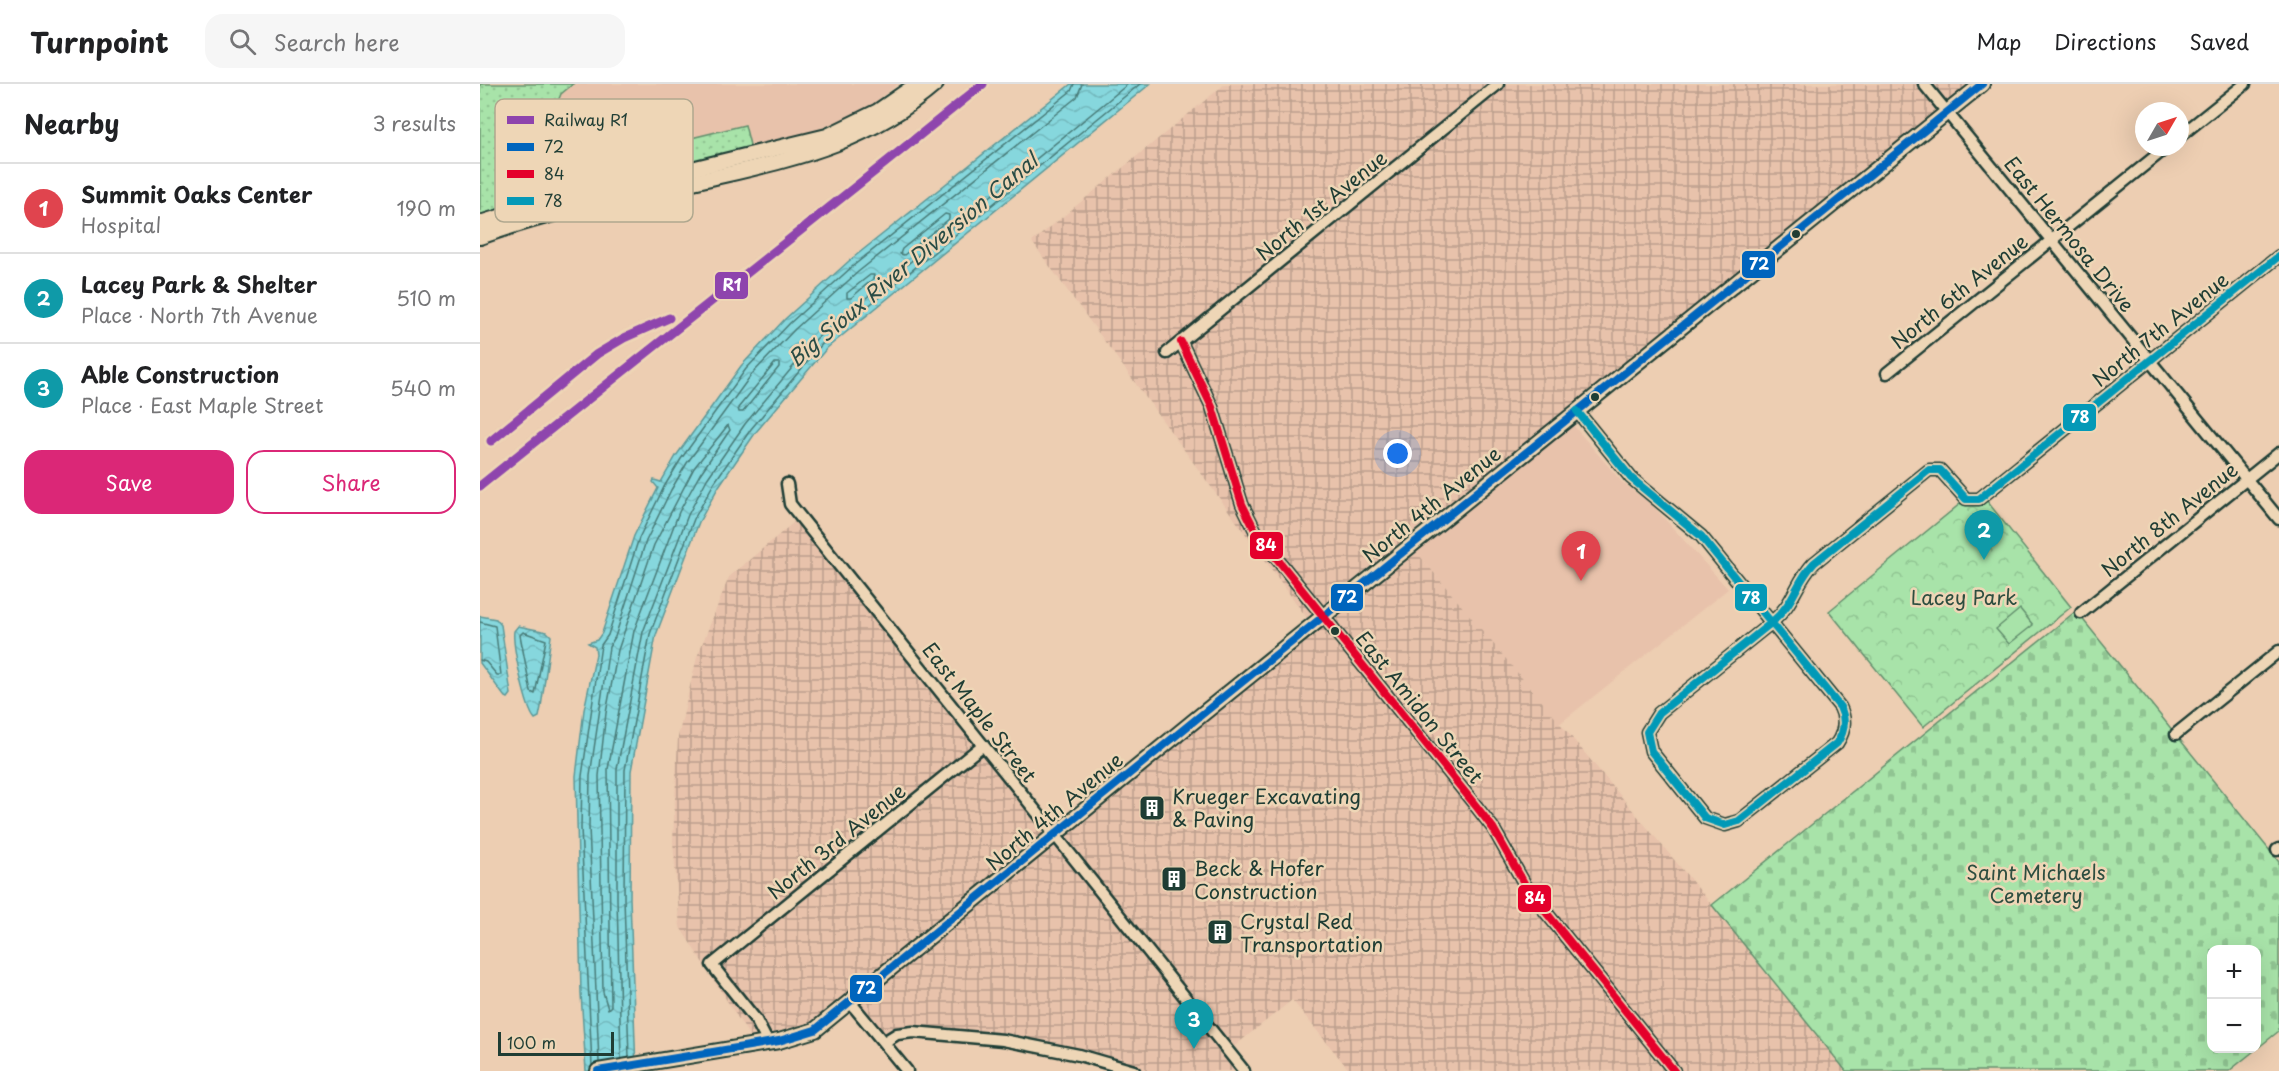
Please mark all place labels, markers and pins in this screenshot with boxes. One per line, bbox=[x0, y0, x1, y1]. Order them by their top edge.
unlabelled marker bbox=[1790, 228, 1802, 240]
unlabelled marker bbox=[1589, 391, 1601, 403]
pin: 2 bbox=[1964, 510, 2004, 560]
pin: 1 bbox=[1562, 532, 1600, 581]
unlabelled marker bbox=[1329, 625, 1341, 637]
place label: Krueger Excavating & Paving bbox=[1172, 781, 1361, 834]
building icon: Krueger Excavating & Paving bbox=[1137, 793, 1167, 823]
place label: Beck & Hofer Construction bbox=[1194, 853, 1324, 906]
building icon: Beck & Hofer Construction bbox=[1159, 864, 1189, 894]
place label: Crystal Red Transportation bbox=[1240, 906, 1383, 959]
building icon: Crystal Red Transportation bbox=[1205, 917, 1235, 947]
pin: 3 bbox=[1174, 1000, 1214, 1049]

